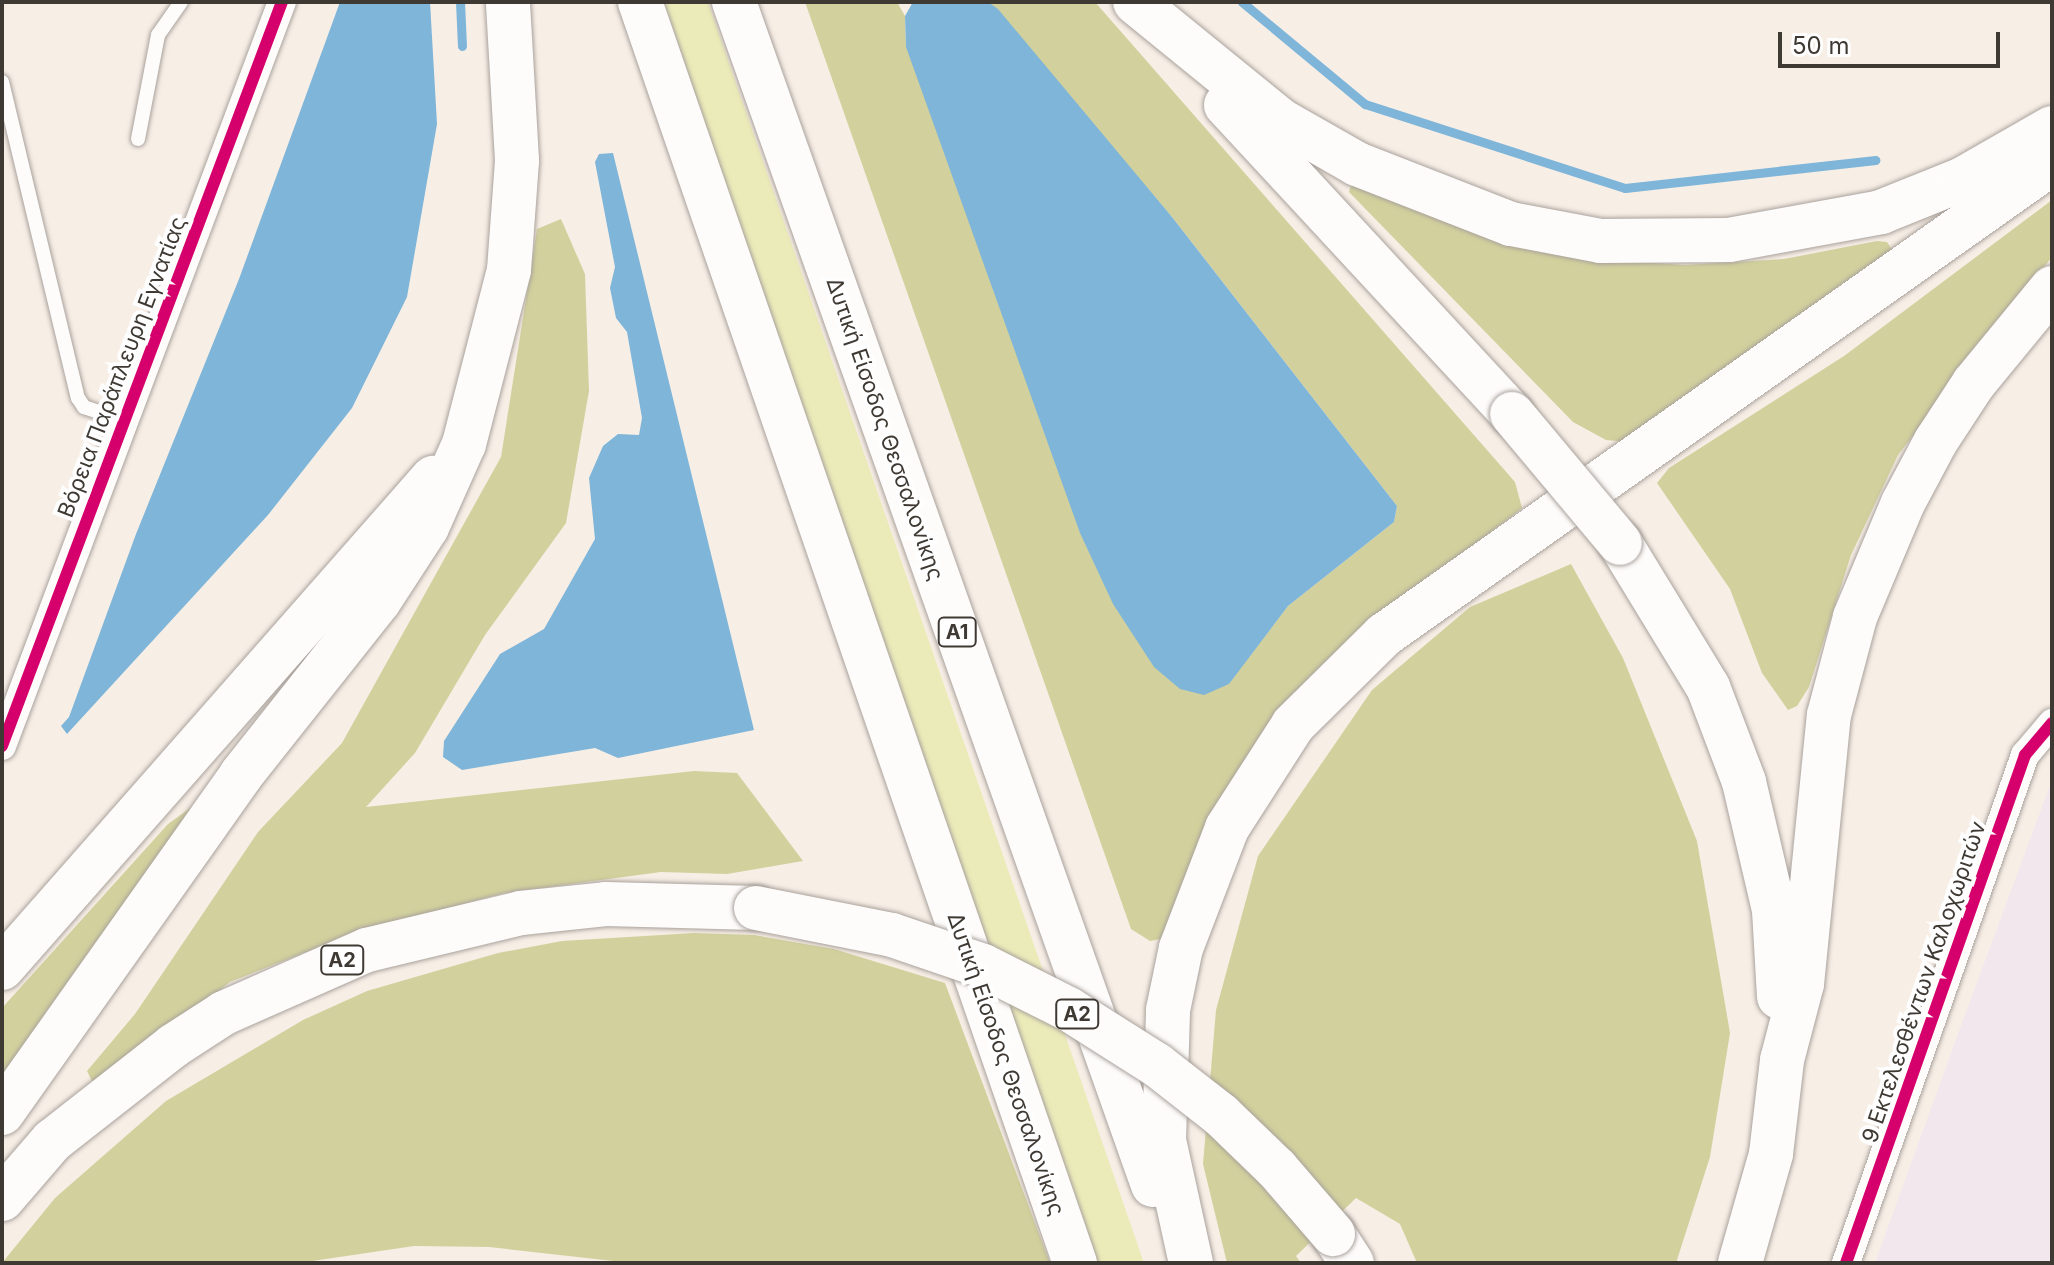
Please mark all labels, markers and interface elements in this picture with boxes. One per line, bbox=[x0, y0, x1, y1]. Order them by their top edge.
scale bar bbox=[1782, 16, 2004, 66]
text: 50 m bbox=[1792, 31, 1850, 60]
street label: Βόρεια Παράπλευρη Εγνατίας bbox=[52, 213, 192, 521]
street label: Δυτική Είσοδος Θεσσαλονίκης bbox=[821, 274, 949, 584]
road number: Α1 bbox=[937, 616, 977, 648]
street label: 9 Εκτελεσθέντων Καλοχωριτών bbox=[1856, 818, 1992, 1146]
street label: Δυτική Είσοδος Θεσσαλονίκης bbox=[942, 909, 1070, 1219]
road number: Α2 bbox=[320, 944, 364, 976]
road number: Α2 bbox=[1055, 998, 1099, 1030]

